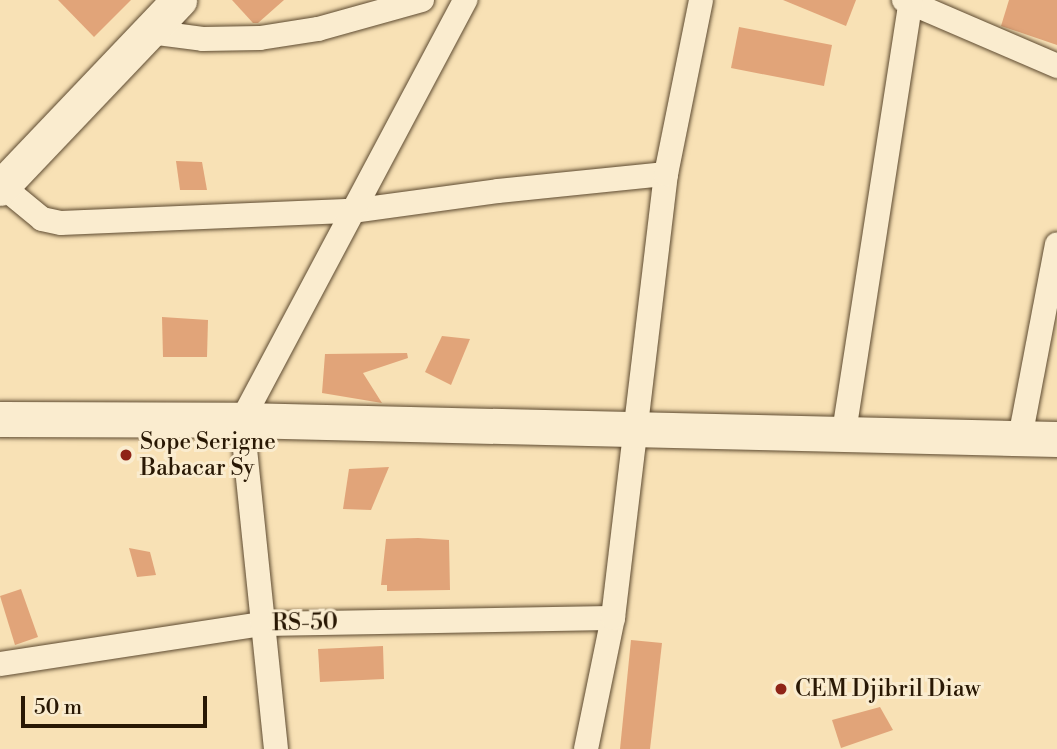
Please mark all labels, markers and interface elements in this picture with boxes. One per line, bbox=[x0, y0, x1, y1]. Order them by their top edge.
place label: Sope Serigne Babacar Sy bbox=[140, 428, 276, 482]
marker: Sope Serigne Babacar Sy bbox=[118, 447, 134, 463]
street label: RS-50 bbox=[272, 609, 338, 637]
place label: CEM Djibril Diaw bbox=[795, 675, 980, 703]
marker: CEM Djibril Diaw bbox=[773, 681, 789, 697]
scale bar bbox=[24, 682, 210, 726]
text: 50 m bbox=[34, 695, 82, 721]

